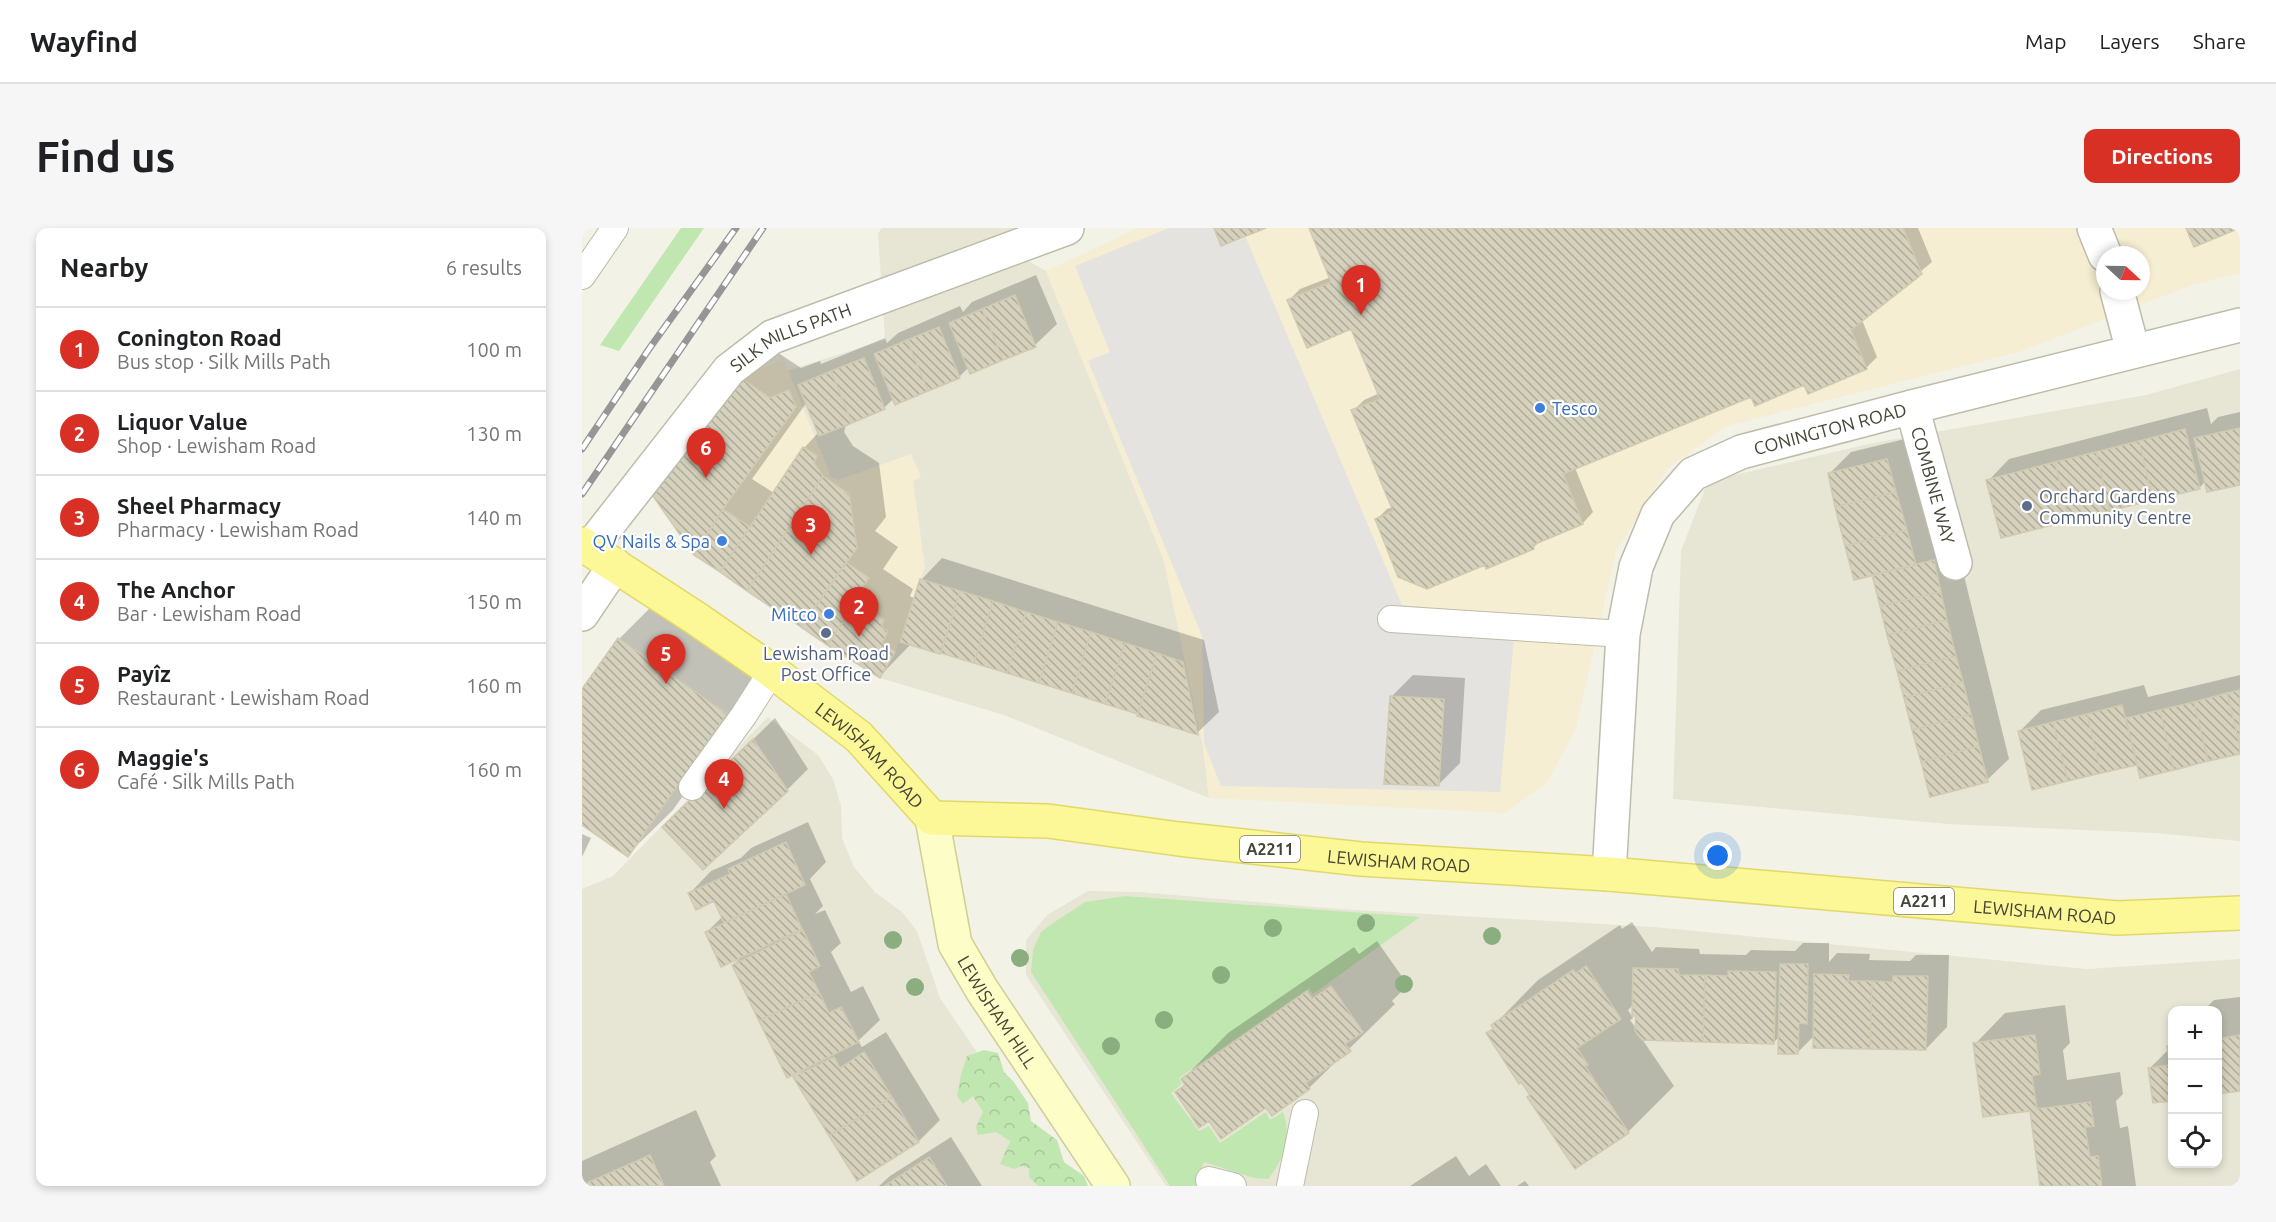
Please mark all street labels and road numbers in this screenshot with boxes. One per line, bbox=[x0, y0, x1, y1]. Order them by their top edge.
street label: SILK MILLS PATH bbox=[726, 299, 854, 376]
street label: CONINGTON ROAD bbox=[1751, 399, 1909, 458]
street label: COMBINE WAY bbox=[1908, 424, 1959, 547]
street label: LEWISHAM ROAD bbox=[812, 698, 928, 812]
road number: A2211 bbox=[1240, 836, 1300, 862]
street label: LEWISHAM ROAD bbox=[1326, 845, 1471, 876]
road number: A2211 bbox=[1894, 888, 1954, 914]
street label: LEWISHAM ROAD bbox=[1972, 896, 2117, 928]
street label: LEWISHAM HILL bbox=[954, 952, 1041, 1071]

